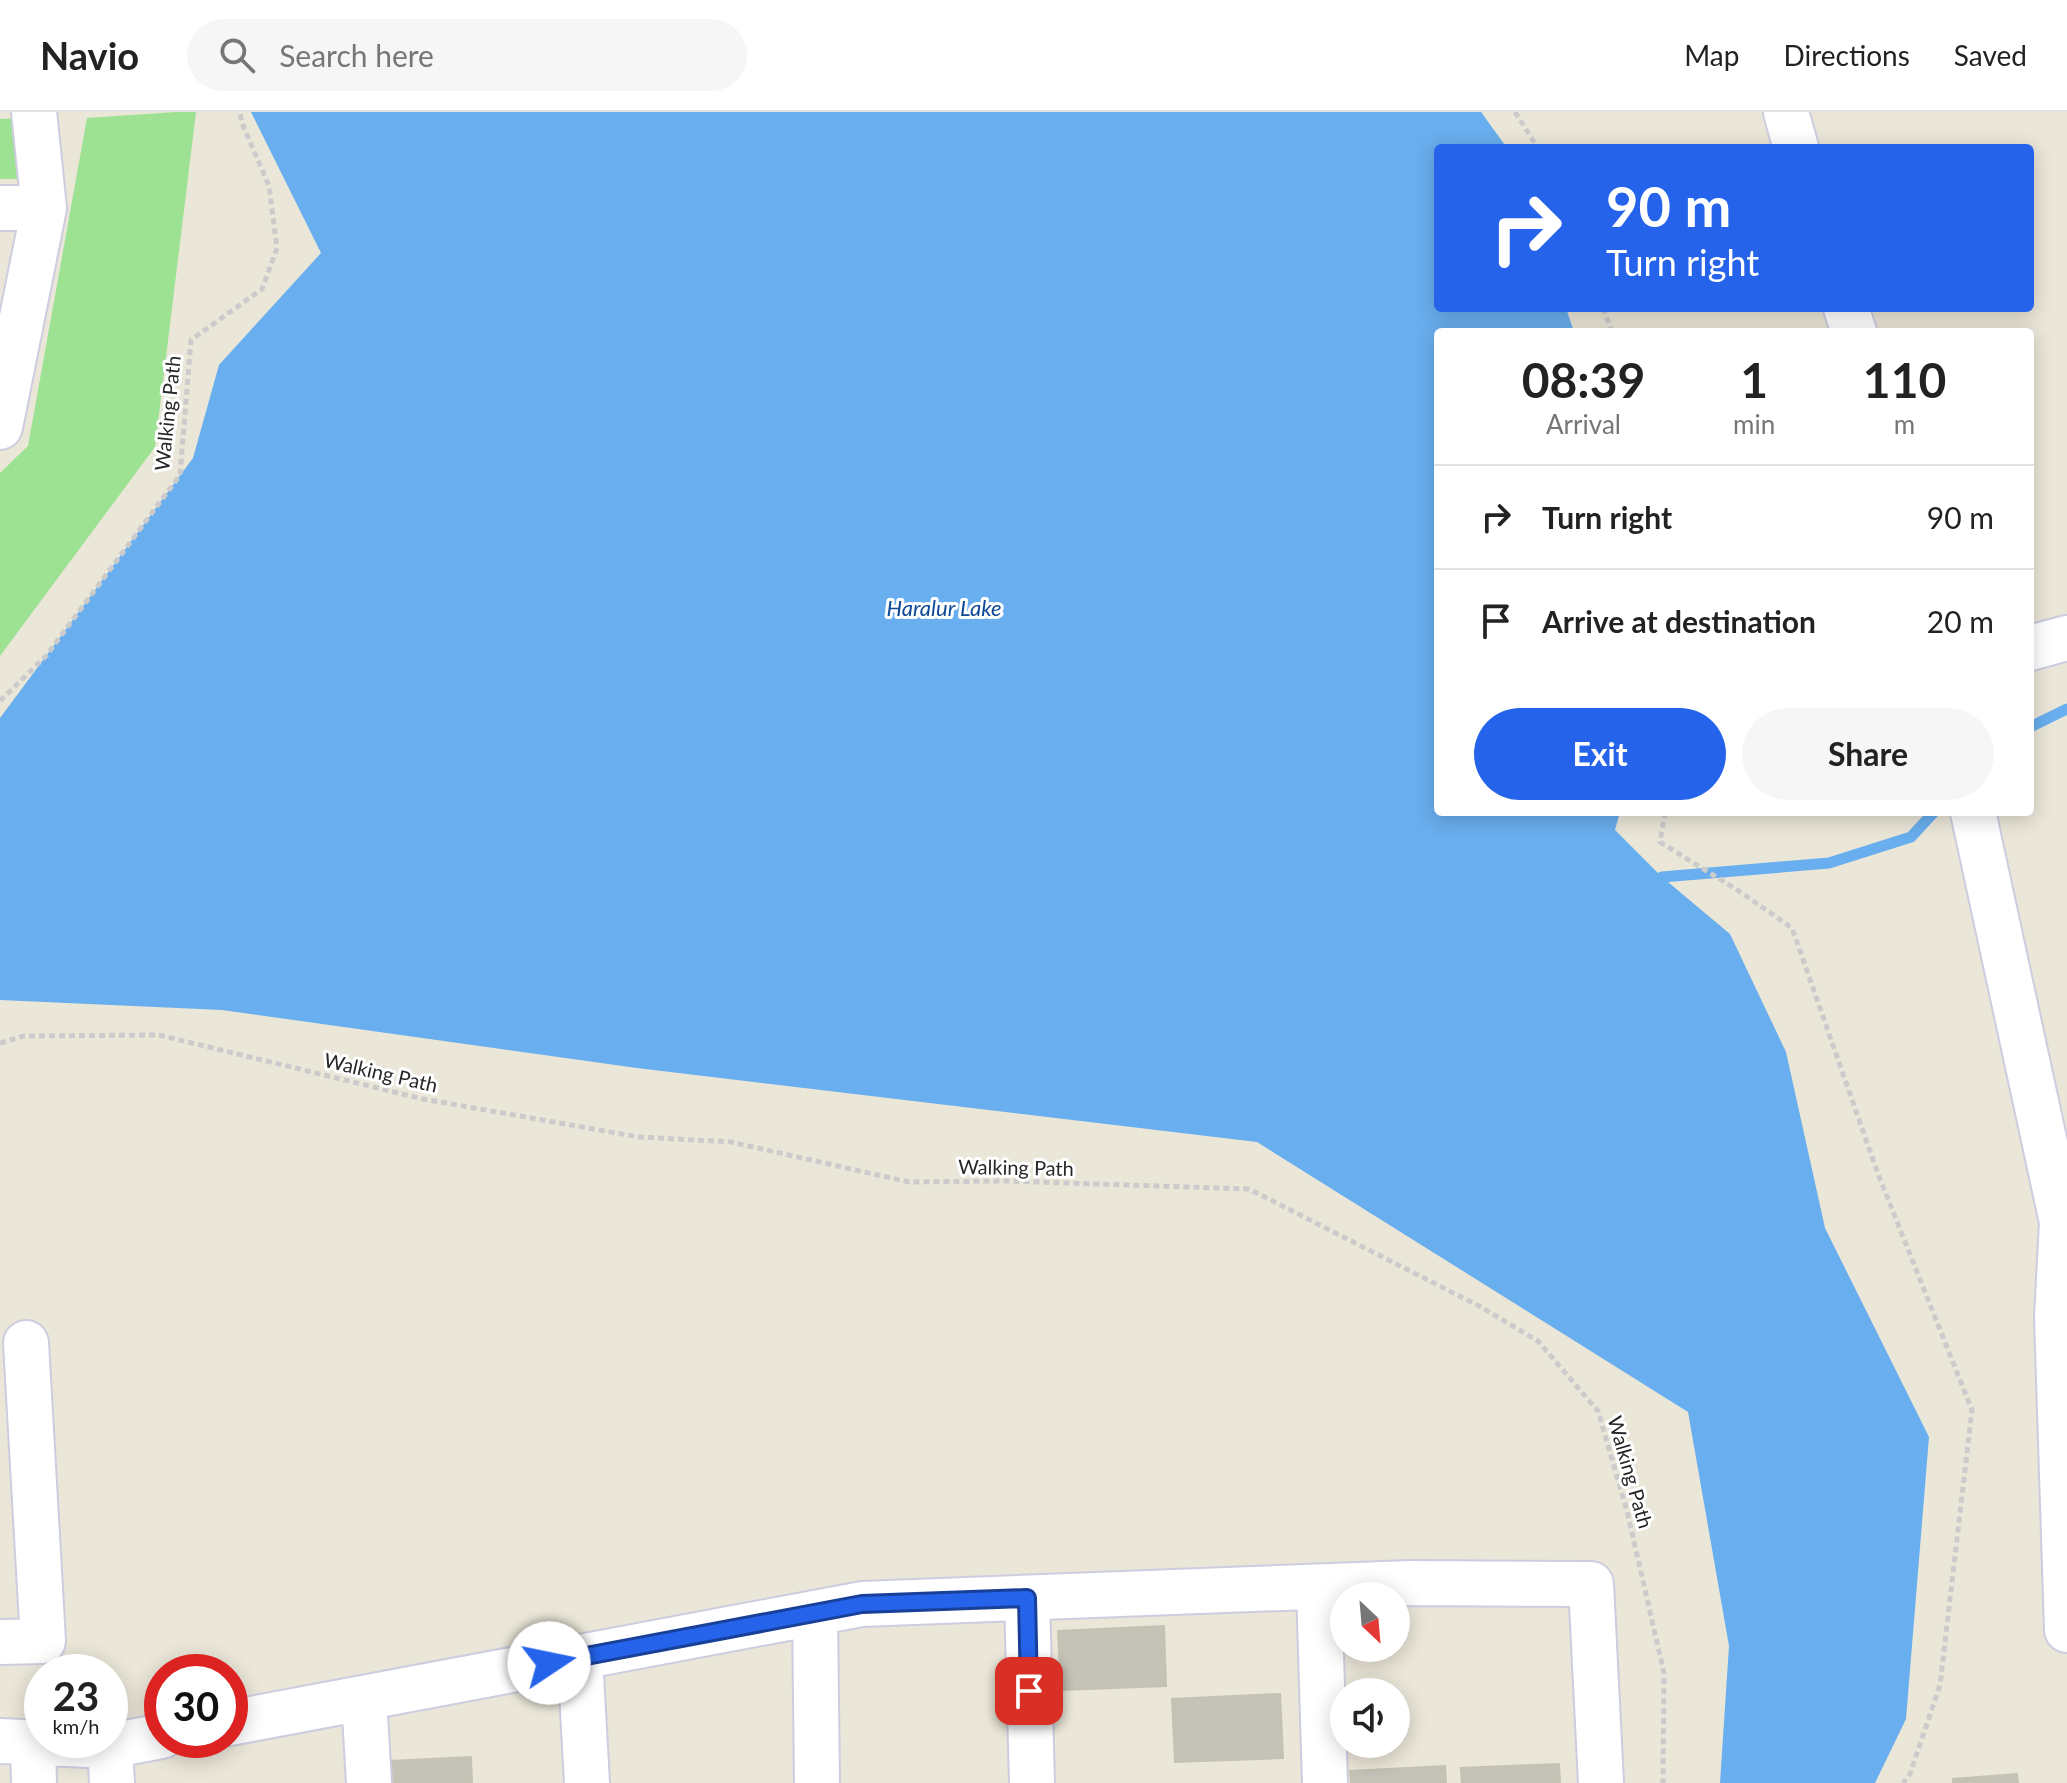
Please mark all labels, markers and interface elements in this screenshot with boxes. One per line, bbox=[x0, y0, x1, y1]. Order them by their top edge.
search box bbox=[187, 19, 747, 91]
text: Navio bbox=[40, 32, 139, 78]
icon: search bbox=[215, 33, 259, 77]
text: Search here bbox=[279, 37, 434, 73]
text: Map bbox=[1684, 38, 1739, 72]
text: Directions bbox=[1783, 38, 1910, 72]
text: Saved bbox=[1954, 38, 2027, 72]
text: 90 m bbox=[1606, 172, 1731, 239]
icon: right bbox=[1474, 176, 1578, 280]
text: Turn right bbox=[1606, 240, 1759, 284]
text: 08:39 bbox=[1522, 351, 1645, 408]
text: 1 bbox=[1740, 351, 1768, 408]
text: 110 bbox=[1863, 351, 1946, 408]
street label: Walking Path bbox=[149, 354, 185, 472]
text: Arrival bbox=[1546, 408, 1621, 440]
text: min bbox=[1733, 408, 1775, 440]
text: m bbox=[1894, 408, 1915, 440]
icon: right bbox=[1474, 495, 1518, 539]
text: Turn right bbox=[1542, 499, 1672, 535]
text: 90 m bbox=[1927, 499, 1994, 535]
water label: Haralur Lake bbox=[886, 594, 1002, 621]
icon: arrive bbox=[1474, 599, 1518, 643]
text: Arrive at destination bbox=[1542, 603, 1816, 639]
text: 20 m bbox=[1927, 603, 1994, 639]
button: Exit bbox=[1474, 708, 1726, 800]
button: Share bbox=[1742, 708, 1994, 800]
street label: Walking Path bbox=[322, 1047, 440, 1097]
street label: Walking Path bbox=[958, 1154, 1074, 1180]
street label: Walking Path bbox=[1604, 1413, 1658, 1531]
north arrow bbox=[1330, 1582, 1410, 1662]
map controls bbox=[1330, 1582, 1410, 1758]
position arrow bbox=[507, 1621, 591, 1705]
speed limit sign: 30 bbox=[144, 1654, 248, 1758]
pin bbox=[995, 1657, 1063, 1725]
icon: arrive bbox=[1007, 1669, 1051, 1713]
text: 23 bbox=[53, 1672, 99, 1720]
button: sound bbox=[1330, 1678, 1410, 1758]
text: km/h bbox=[53, 1714, 99, 1738]

